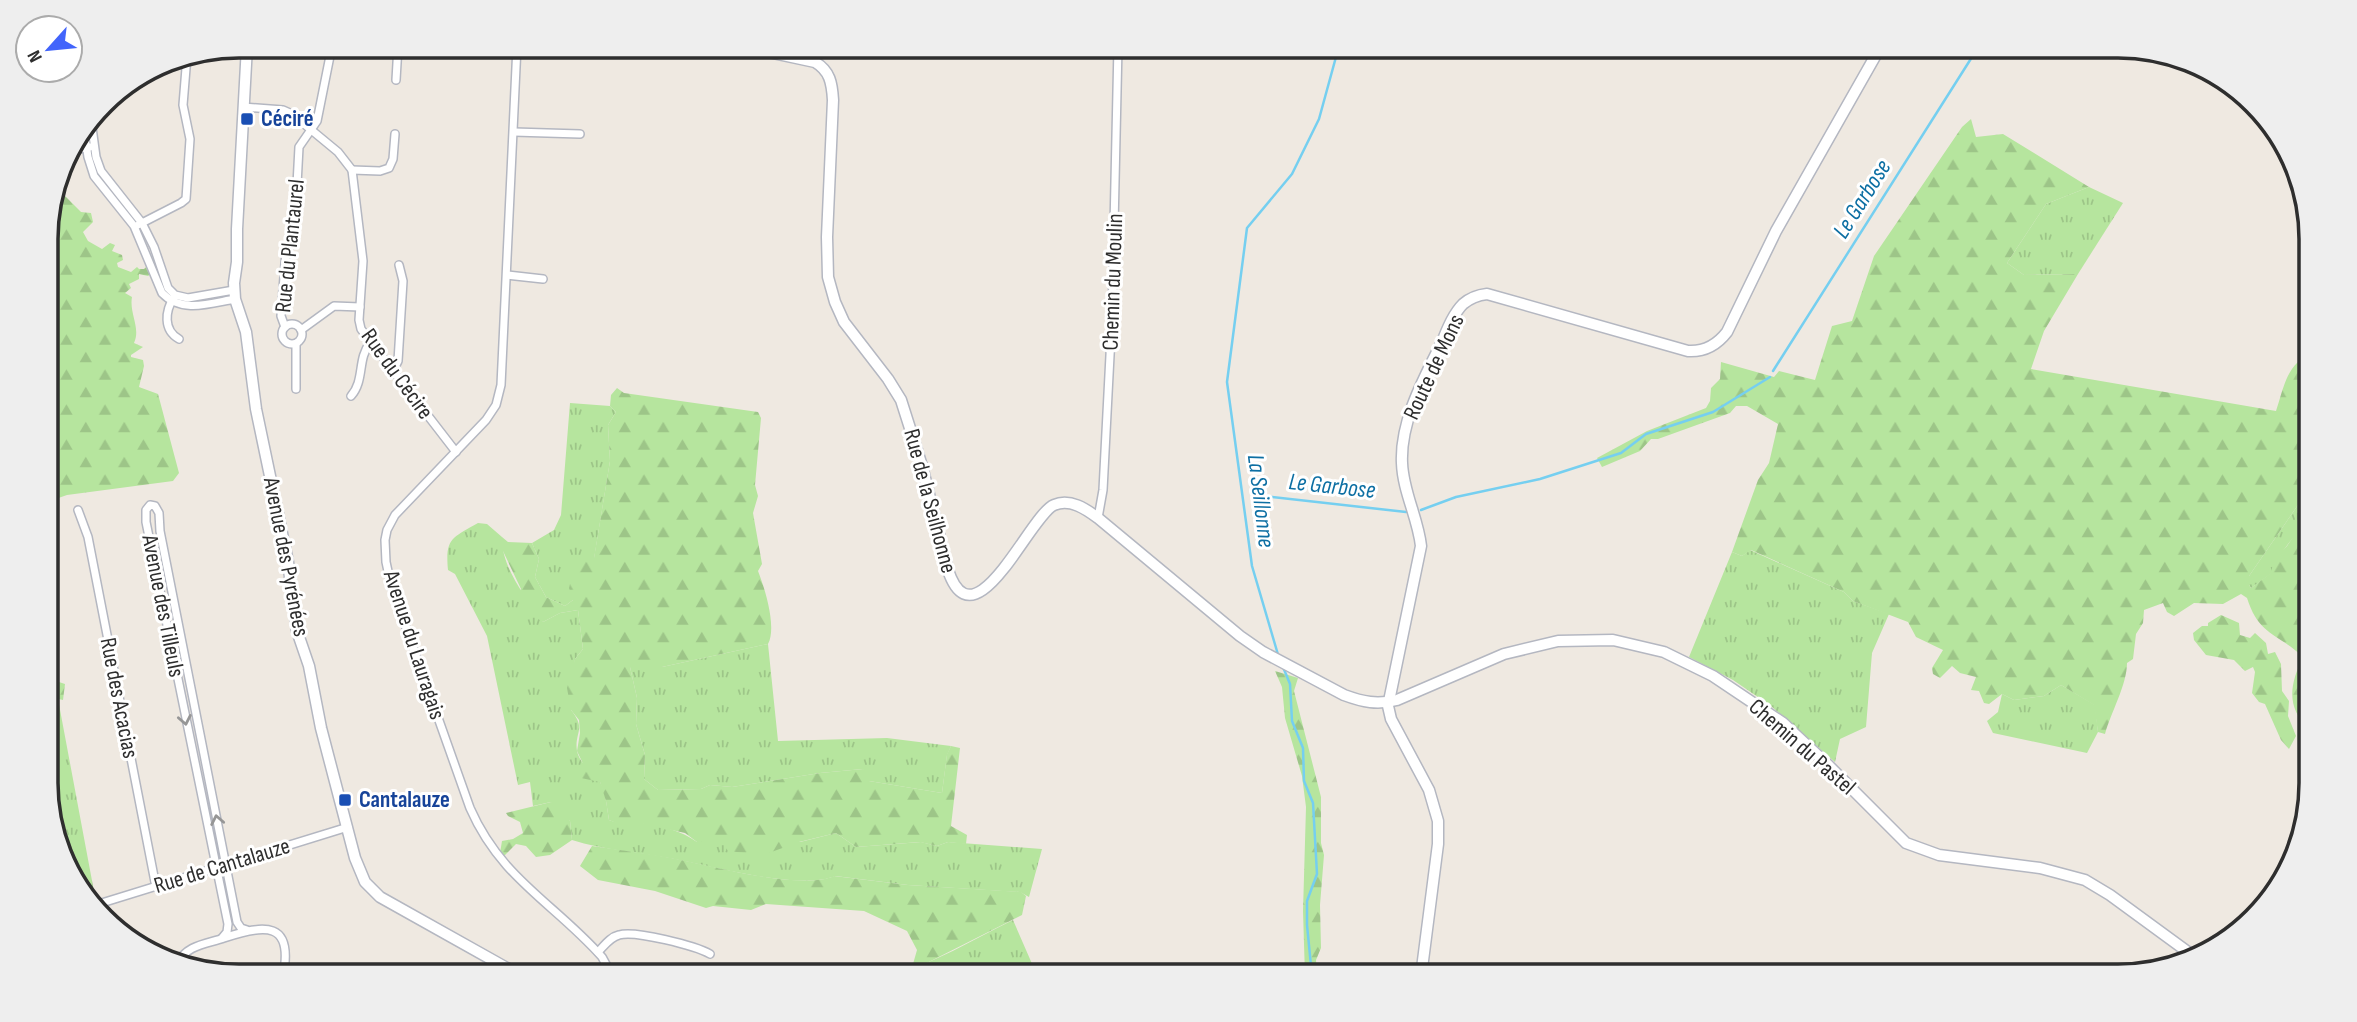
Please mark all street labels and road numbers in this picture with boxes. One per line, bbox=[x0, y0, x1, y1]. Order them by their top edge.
street label: Rue du Plantaurel bbox=[269, 178, 311, 314]
street label: Chemin du Moulin bbox=[1097, 213, 1129, 351]
street label: Route de Mons bbox=[1397, 310, 1471, 424]
street label: Rue du Cécire bbox=[355, 323, 439, 425]
street label: Rue de la Seilhonne bbox=[897, 426, 963, 576]
street label: Avenue des Pyrénées bbox=[257, 474, 315, 639]
street label: Avenue des Tilleuls bbox=[135, 532, 191, 679]
street label: Avenue du Lauragais bbox=[376, 566, 451, 723]
street label: Rue des Acacias bbox=[94, 635, 144, 761]
street label: Chemin du Pastel bbox=[1743, 693, 1861, 801]
street label: Rue de Cantalauze bbox=[151, 832, 293, 900]

